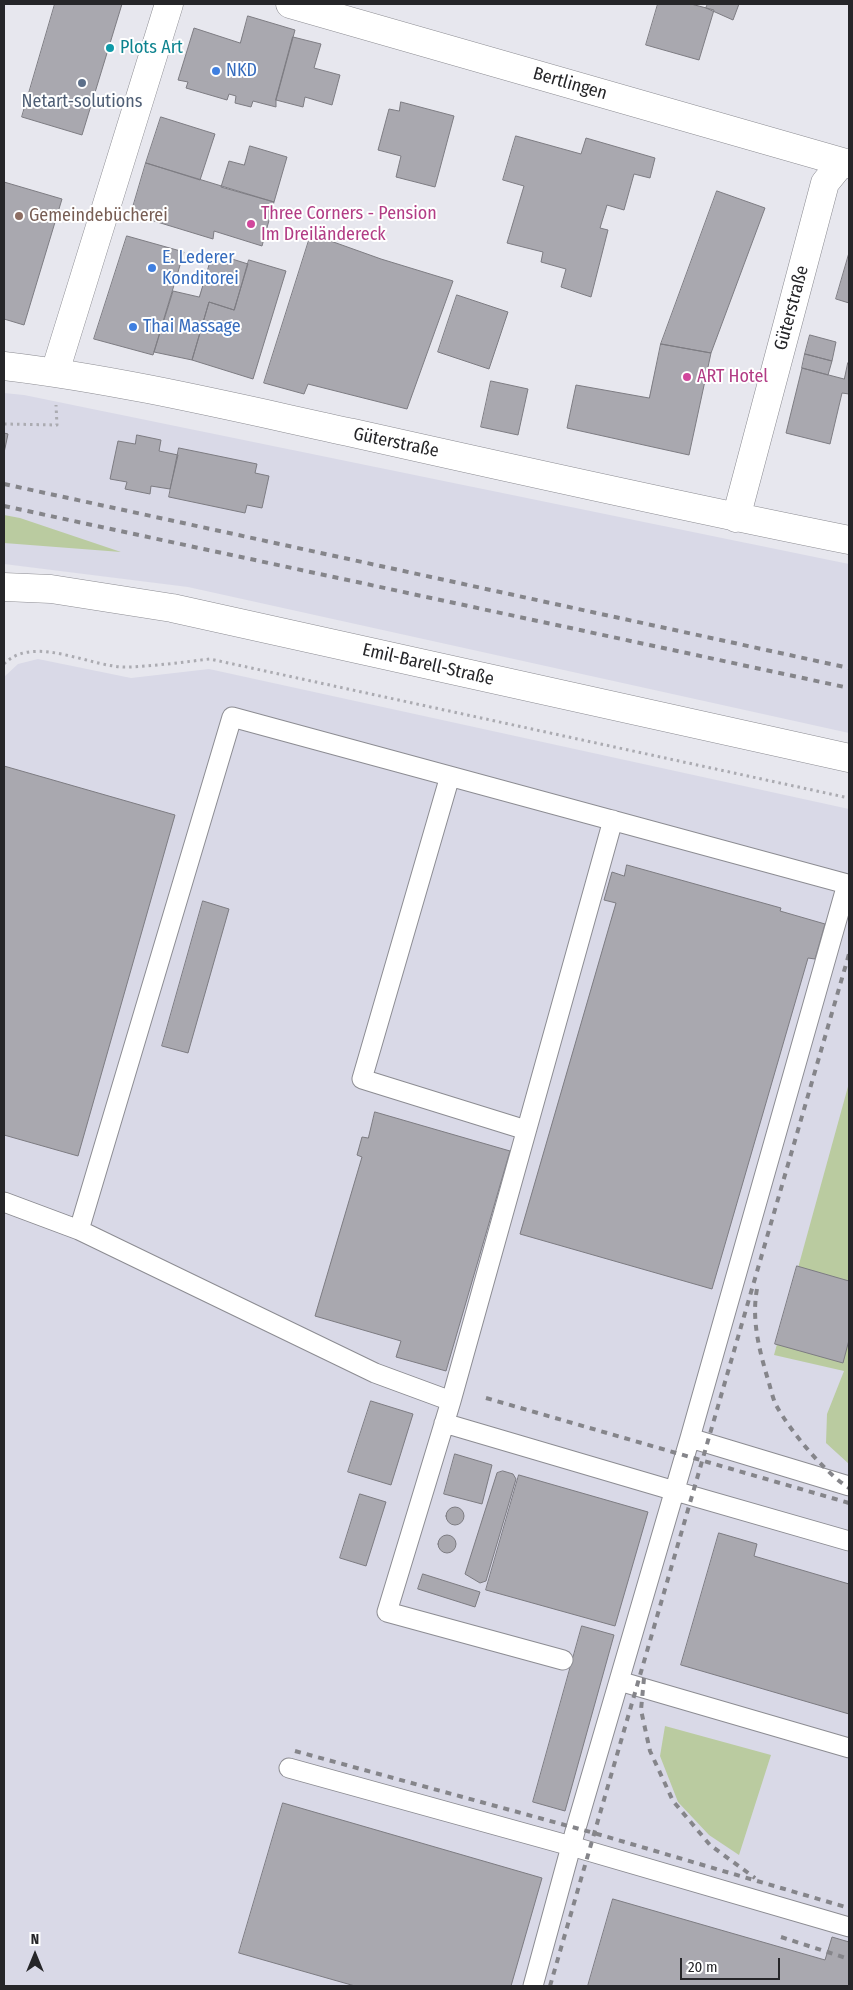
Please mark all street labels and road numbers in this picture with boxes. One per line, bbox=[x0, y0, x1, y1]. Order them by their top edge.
street label: Bertlingen bbox=[530, 63, 610, 105]
street label: Güterstraße bbox=[770, 263, 814, 353]
street label: Güterstraße bbox=[351, 423, 441, 463]
street label: Emil-Barell-Straße bbox=[360, 639, 496, 691]

